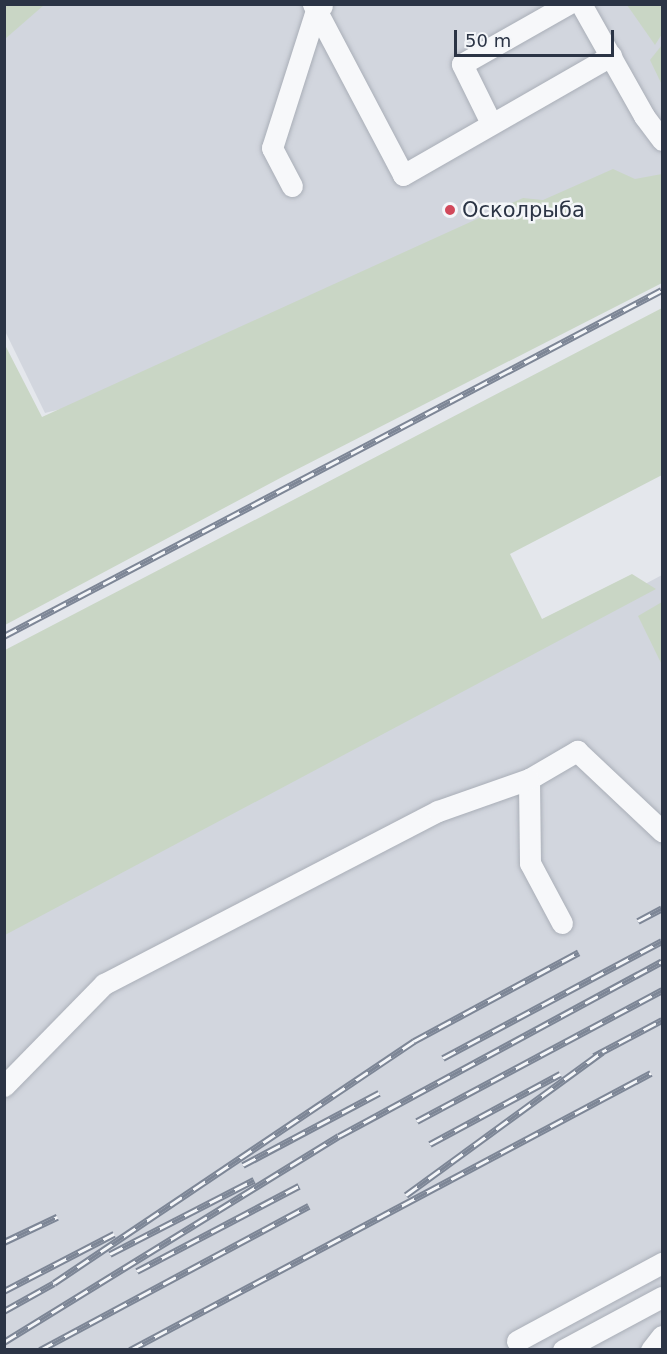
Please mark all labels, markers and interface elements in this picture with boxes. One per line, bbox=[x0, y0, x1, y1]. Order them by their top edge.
scale bar bbox=[457, 18, 618, 56]
text: 50 m bbox=[465, 30, 511, 51]
place label: Осколрыба bbox=[462, 197, 585, 223]
marker: Осколрыба bbox=[443, 203, 457, 217]

